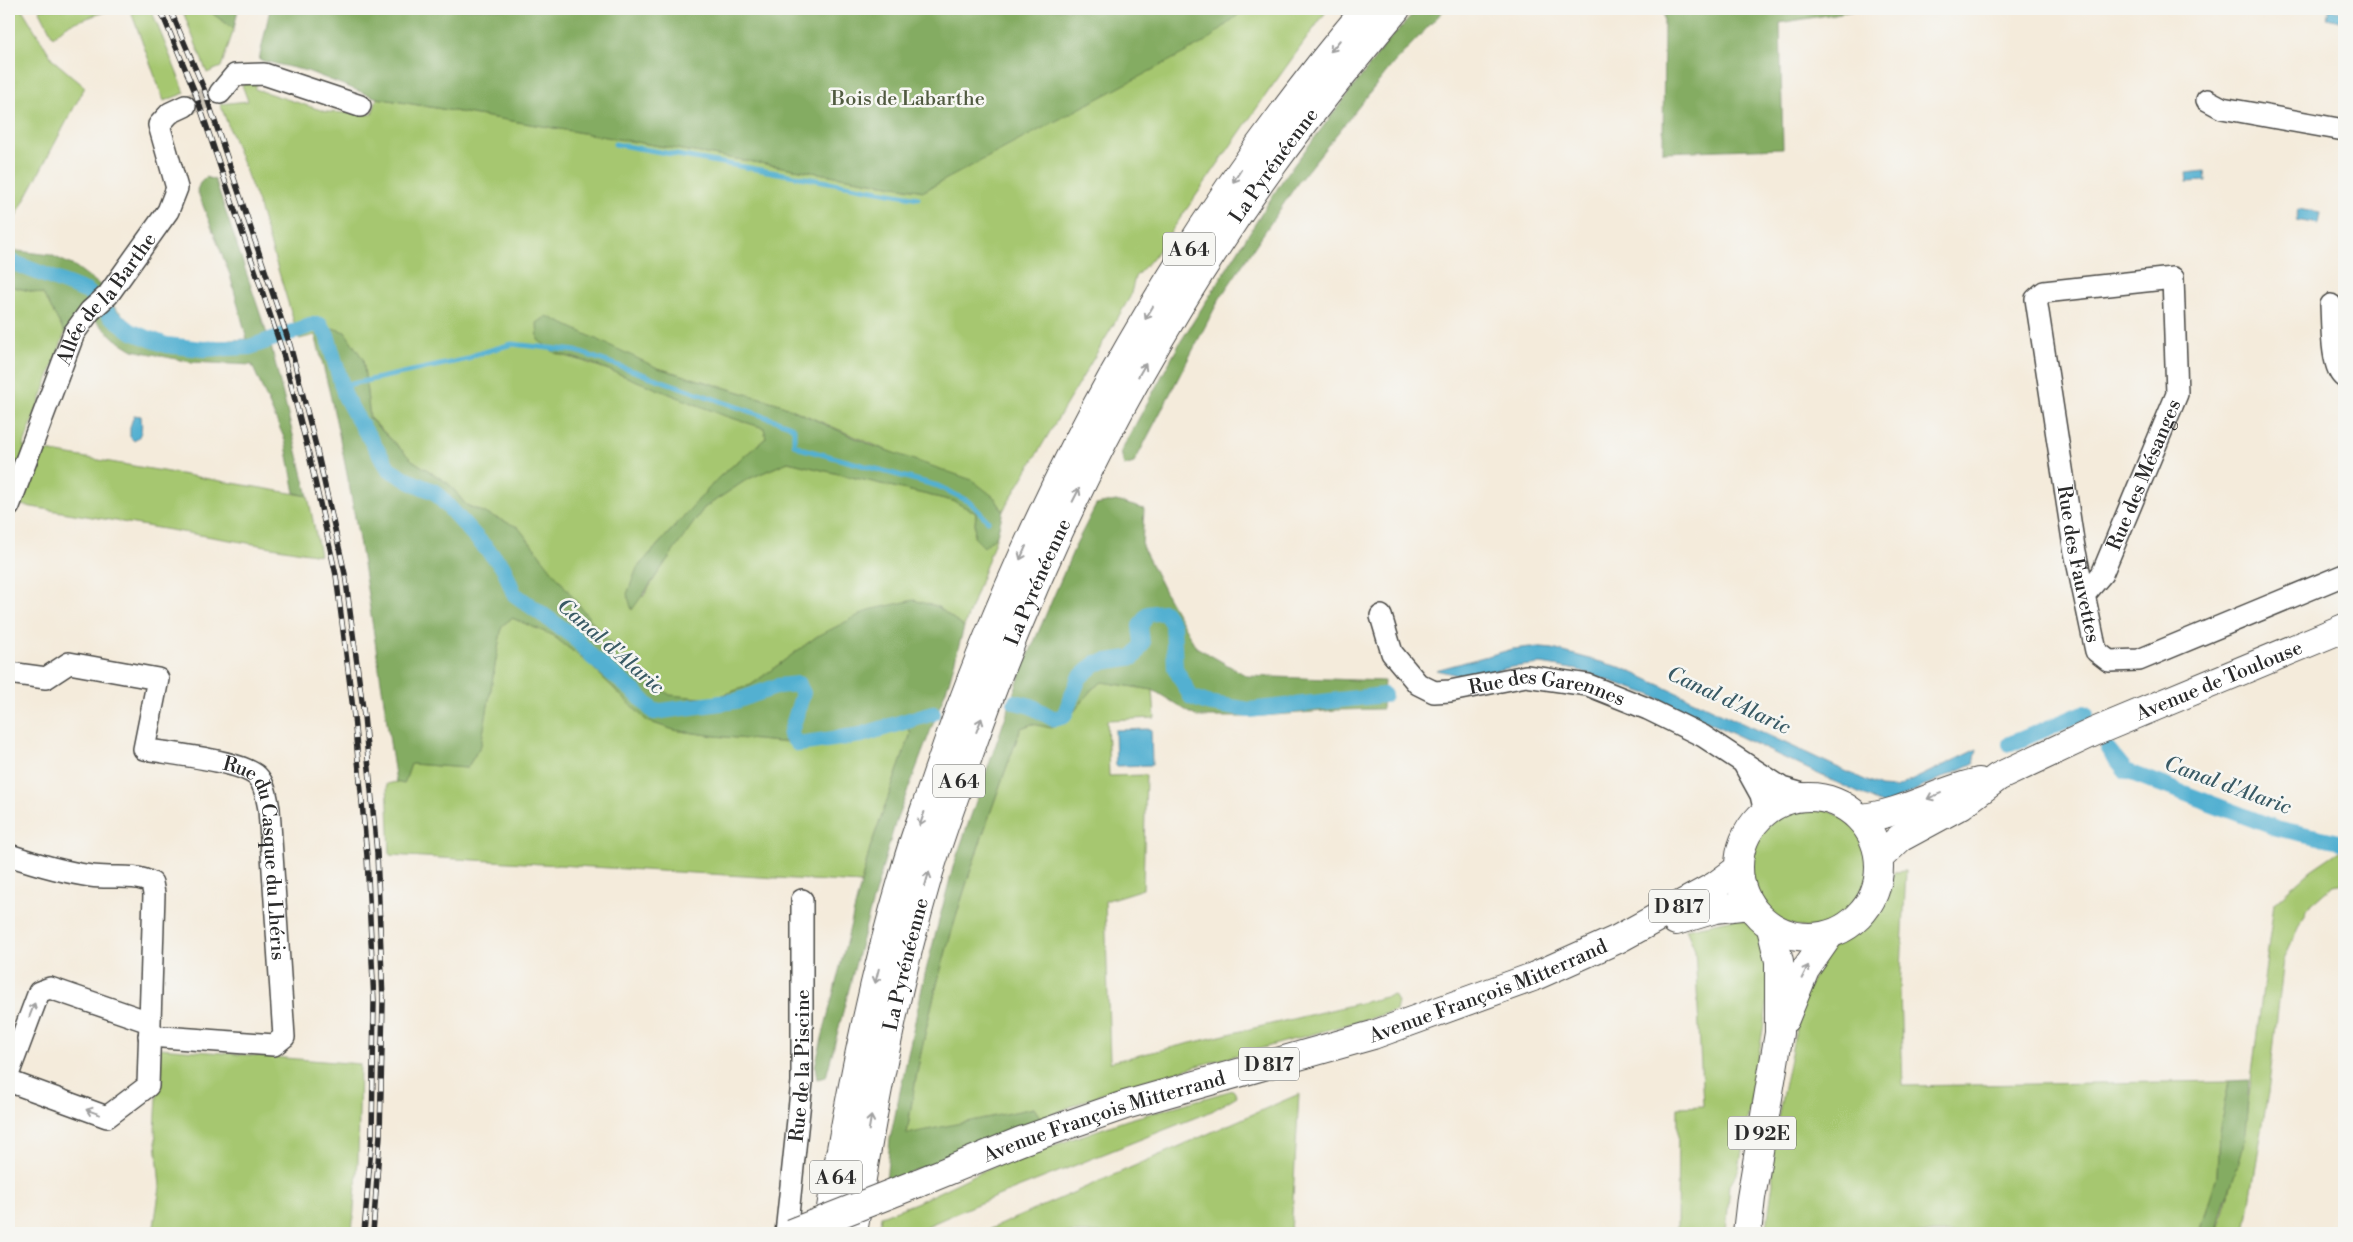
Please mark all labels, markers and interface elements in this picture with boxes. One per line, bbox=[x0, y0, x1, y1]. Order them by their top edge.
one-way arrow bbox=[1329, 39, 1340, 52]
park label: Bois de Labarthe bbox=[830, 87, 985, 112]
street label: La Pyrénéenne bbox=[1225, 103, 1324, 228]
one-way arrow bbox=[1232, 169, 1242, 183]
street label: Allée de la Barthe bbox=[52, 228, 162, 370]
road number: A 64 bbox=[1163, 232, 1215, 266]
one-way arrow bbox=[1144, 305, 1154, 319]
one-way arrow bbox=[1137, 363, 1147, 378]
street label: Rue des Mésanges bbox=[2102, 396, 2187, 554]
street label: Rue des Fauvettes bbox=[2051, 484, 2105, 645]
one-way arrow bbox=[1072, 488, 1081, 503]
street label: La Pyrénéenne bbox=[1000, 515, 1077, 650]
one-way arrow bbox=[1017, 545, 1027, 560]
water label: Canal d'Alaric bbox=[551, 593, 669, 700]
street label: Avenue de Toulouse bbox=[2131, 636, 2306, 728]
water label: Canal d'Alaric bbox=[1663, 661, 1795, 741]
street label: Rue des Garennes bbox=[1467, 665, 1628, 712]
one-way arrow bbox=[975, 718, 984, 734]
water label: Canal d'Alaric bbox=[2160, 751, 2295, 821]
street label: Rue du Casque du Lhéris bbox=[220, 752, 290, 961]
road number: A 64 bbox=[933, 764, 985, 798]
one-way arrow bbox=[1927, 792, 1943, 801]
one-way arrow bbox=[916, 811, 926, 827]
one-way arrow bbox=[923, 872, 933, 888]
road number: D 817 bbox=[1649, 889, 1709, 922]
street label: La Pyrénéenne bbox=[879, 895, 935, 1033]
street label: Avenue François Mitterrand bbox=[1365, 934, 1612, 1050]
one-way arrow bbox=[1801, 965, 1810, 980]
one-way arrow bbox=[872, 967, 881, 983]
street label: Rue de la Piscine bbox=[785, 989, 816, 1144]
one-way arrow bbox=[28, 1003, 37, 1018]
road number: D 817 bbox=[1239, 1048, 1299, 1080]
street label: Avenue François Mitterrand bbox=[979, 1066, 1229, 1169]
one-way arrow bbox=[86, 1107, 101, 1116]
one-way arrow bbox=[866, 1115, 876, 1131]
road number: D 92E bbox=[1728, 1116, 1796, 1150]
road number: A 64 bbox=[810, 1160, 862, 1194]

